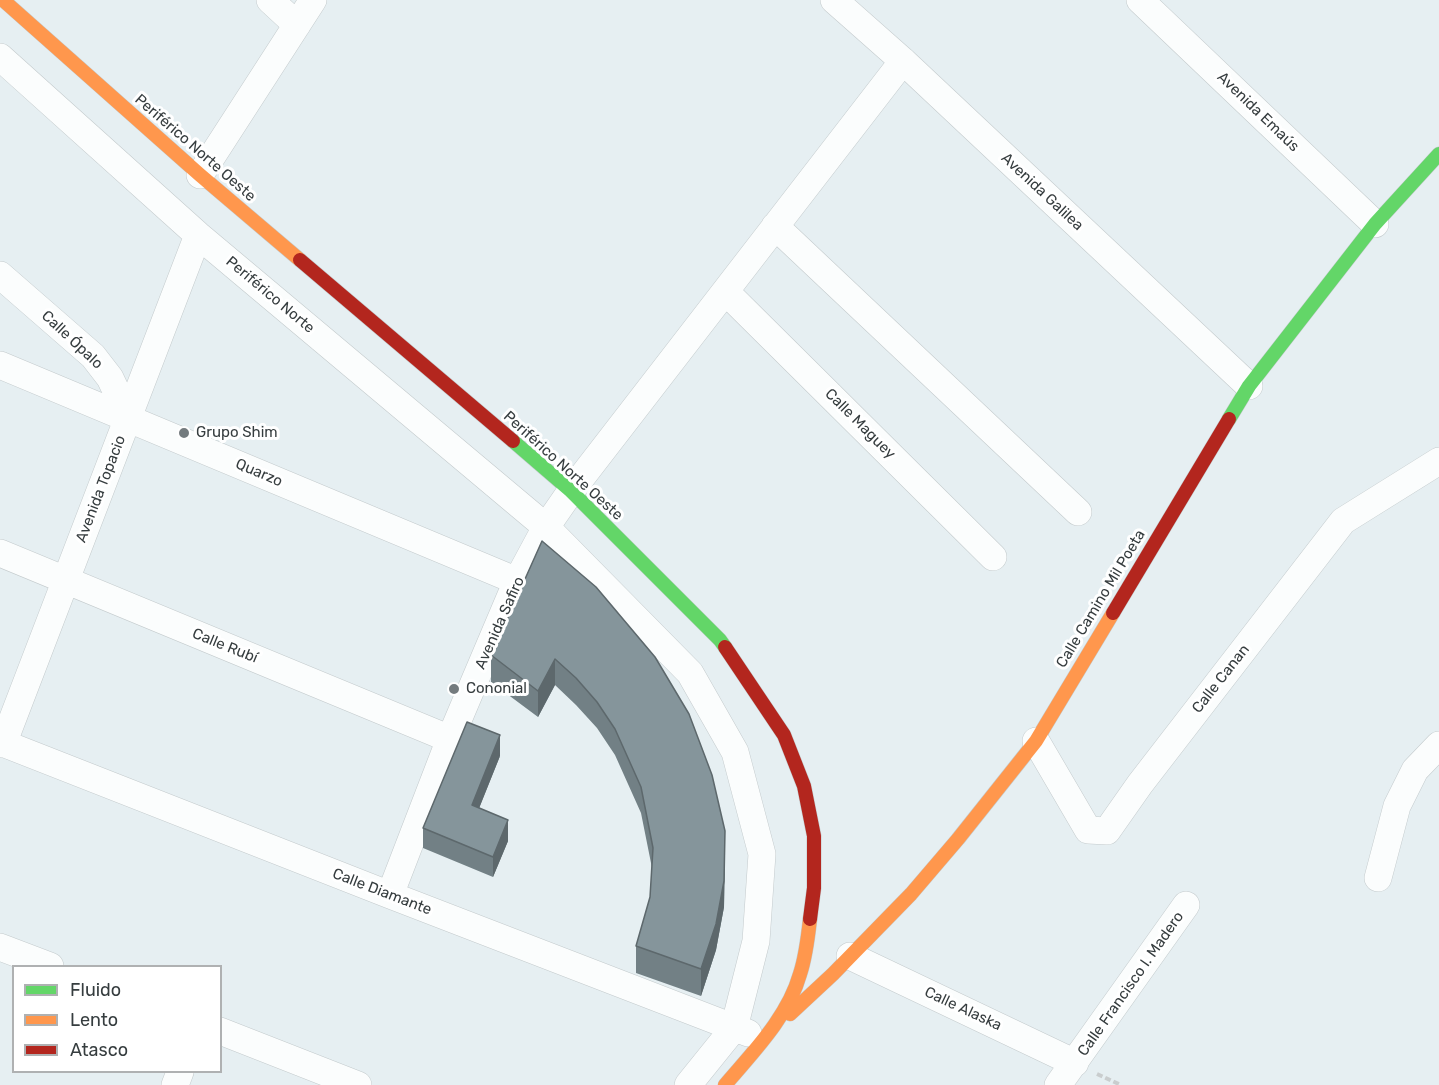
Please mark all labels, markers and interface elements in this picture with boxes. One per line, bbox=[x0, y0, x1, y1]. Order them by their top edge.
street label: Avenida Emaús bbox=[1213, 68, 1303, 156]
street label: Periférico Norte Oeste bbox=[131, 91, 259, 205]
street label: Avenida Galilea bbox=[997, 149, 1087, 235]
street label: Periférico Norte bbox=[222, 253, 318, 337]
street label: Calle Ópalo bbox=[38, 307, 106, 373]
street label: Calle Maguey bbox=[821, 385, 899, 463]
street label: Periférico Norte Oeste bbox=[500, 408, 626, 524]
place label: Grupo Shim bbox=[196, 424, 278, 442]
marker: Grupo Shim bbox=[177, 426, 191, 440]
street label: Avenida Topacio bbox=[72, 433, 130, 545]
street label: Quarzo bbox=[233, 455, 285, 491]
street label: Calle Camino Mil Poeta bbox=[1053, 527, 1149, 671]
street label: Avenida Safiro bbox=[472, 574, 528, 672]
street label: Calle Rubí bbox=[190, 625, 260, 667]
street label: Calle Canan bbox=[1189, 641, 1253, 717]
place label: Cononial bbox=[466, 680, 527, 698]
marker: Cononial bbox=[447, 682, 461, 696]
street label: Calle Diamante bbox=[330, 865, 434, 919]
street label: Calle Francisco I. Madero bbox=[1074, 908, 1188, 1060]
legend bbox=[12, 965, 222, 1073]
text: Fluido bbox=[70, 979, 121, 1001]
street label: Calle Alaska bbox=[922, 983, 1004, 1035]
text: Lento bbox=[70, 1009, 118, 1031]
text: Atasco bbox=[70, 1039, 128, 1061]

